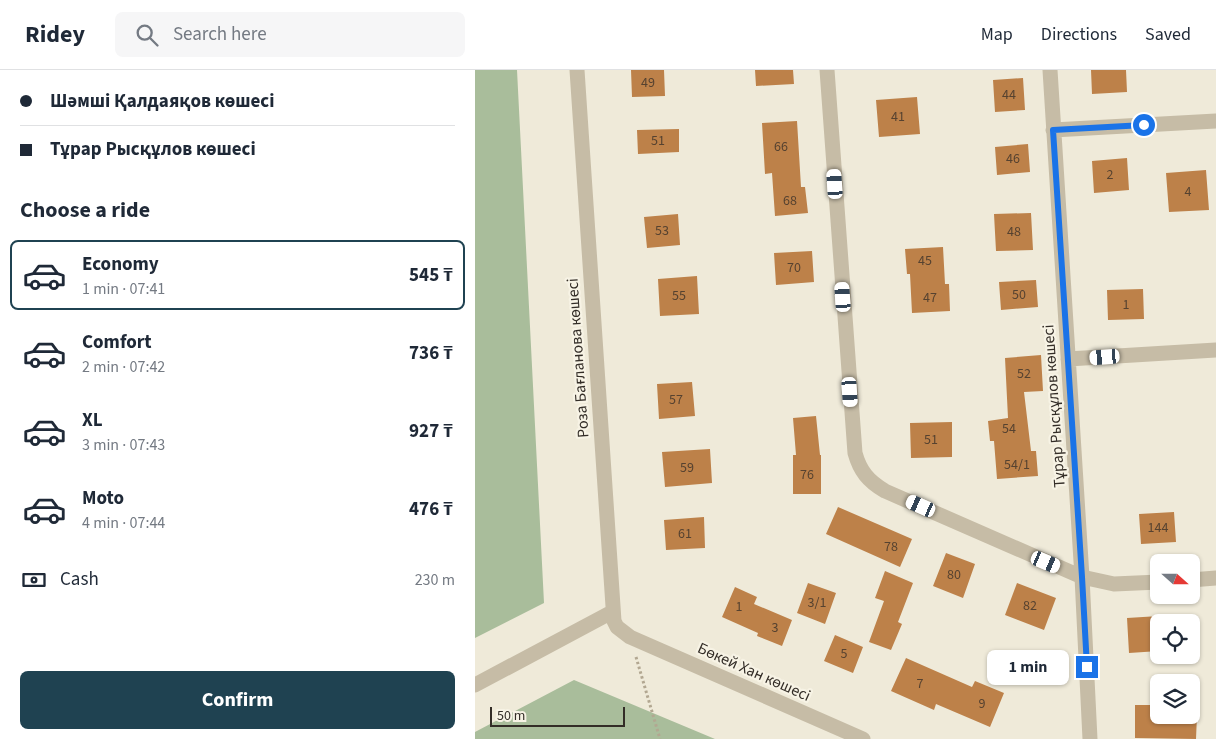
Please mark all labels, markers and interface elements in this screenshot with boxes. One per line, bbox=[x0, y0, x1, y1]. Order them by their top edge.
search box bbox=[115, 12, 465, 57]
text: Ridey bbox=[25, 17, 85, 52]
icon: search bbox=[133, 21, 161, 49]
text: Search here bbox=[173, 21, 267, 48]
text: Map bbox=[981, 22, 1013, 47]
text: Directions bbox=[1041, 22, 1117, 47]
text: Saved bbox=[1145, 22, 1191, 47]
house number: 49 bbox=[641, 73, 655, 93]
house number: 44 bbox=[1002, 85, 1016, 105]
text: Шәмші Қалдаяқов көшесі bbox=[50, 88, 274, 115]
house number: 41 bbox=[891, 107, 905, 127]
route start bbox=[1133, 114, 1155, 136]
house number: 51 bbox=[651, 131, 665, 151]
text: Тұрар Рысқұлов көшесі bbox=[50, 136, 256, 163]
house number: 66 bbox=[774, 137, 788, 157]
house number: 46 bbox=[1006, 149, 1020, 169]
house number: 2 bbox=[1107, 165, 1114, 185]
car bbox=[826, 169, 843, 199]
house number: 4 bbox=[1185, 182, 1192, 202]
house number: 68 bbox=[783, 191, 797, 211]
text: Choose a ride bbox=[20, 194, 150, 226]
house number: 53 bbox=[655, 221, 669, 241]
house number: 48 bbox=[1007, 222, 1021, 242]
text: Economy bbox=[82, 251, 159, 278]
house number: 45 bbox=[918, 251, 932, 271]
icon: car bbox=[22, 253, 67, 298]
house number: 70 bbox=[787, 258, 801, 278]
text: 545 ₸ bbox=[409, 262, 453, 289]
street label: Роза Бағланова көшесі bbox=[561, 277, 595, 439]
text: 1 min · 07:41 bbox=[82, 278, 165, 300]
car bbox=[834, 282, 851, 312]
house number: 50 bbox=[1012, 285, 1026, 305]
house number: 55 bbox=[672, 286, 686, 306]
house number: 47 bbox=[923, 288, 937, 308]
house number: 1 bbox=[1123, 295, 1130, 315]
street label: Тұрар Рысқұлов көшесі bbox=[1037, 324, 1071, 488]
text: Comfort bbox=[82, 329, 152, 356]
icon: car bbox=[22, 331, 67, 376]
text: 736 ₸ bbox=[409, 340, 453, 367]
car bbox=[1089, 348, 1120, 366]
text: 2 min · 07:42 bbox=[82, 356, 165, 378]
house number: 52 bbox=[1017, 364, 1031, 384]
car bbox=[841, 377, 858, 407]
house number: 57 bbox=[669, 390, 683, 410]
text: XL bbox=[82, 407, 103, 434]
icon: car bbox=[22, 409, 67, 454]
text: 927 ₸ bbox=[409, 418, 453, 445]
house number: 54 bbox=[1002, 419, 1016, 439]
house number: 51 bbox=[924, 430, 938, 450]
text: 3 min · 07:43 bbox=[82, 434, 165, 456]
house number: 54/1 bbox=[1004, 455, 1030, 475]
house number: 59 bbox=[680, 458, 694, 478]
house number: 76 bbox=[800, 465, 814, 485]
text: Moto bbox=[82, 485, 124, 512]
icon: car bbox=[22, 487, 67, 532]
car bbox=[904, 493, 937, 519]
text: 476 ₸ bbox=[409, 496, 453, 523]
text: 4 min · 07:44 bbox=[82, 512, 165, 534]
house number: 144 bbox=[1148, 518, 1168, 538]
house number: 61 bbox=[678, 524, 692, 544]
house number: 78 bbox=[884, 537, 898, 557]
car bbox=[1029, 549, 1062, 575]
north arrow bbox=[1150, 554, 1200, 604]
map controls bbox=[1150, 554, 1200, 724]
house number: 80 bbox=[947, 565, 961, 585]
icon: cash bbox=[20, 566, 48, 594]
text: Cash bbox=[60, 566, 99, 593]
text: 230 m bbox=[415, 569, 455, 591]
house number: 3/1 bbox=[808, 593, 826, 613]
house number: 82 bbox=[1023, 596, 1037, 616]
house number: 1 bbox=[736, 597, 743, 617]
button: locate bbox=[1150, 614, 1200, 664]
house number: 3 bbox=[772, 618, 779, 638]
street label: Бөкей Хан көшесі bbox=[694, 637, 814, 707]
house number: 5 bbox=[841, 644, 848, 664]
callout: 1 min bbox=[987, 650, 1069, 684]
text: 1 min bbox=[1009, 656, 1047, 678]
route end bbox=[1076, 656, 1098, 678]
button: Confirm bbox=[20, 671, 455, 729]
house number: 7 bbox=[917, 674, 924, 694]
button: layers bbox=[1150, 674, 1200, 724]
house number: 9 bbox=[979, 694, 986, 714]
scale bar bbox=[490, 704, 625, 727]
text: 50 m bbox=[497, 706, 525, 726]

